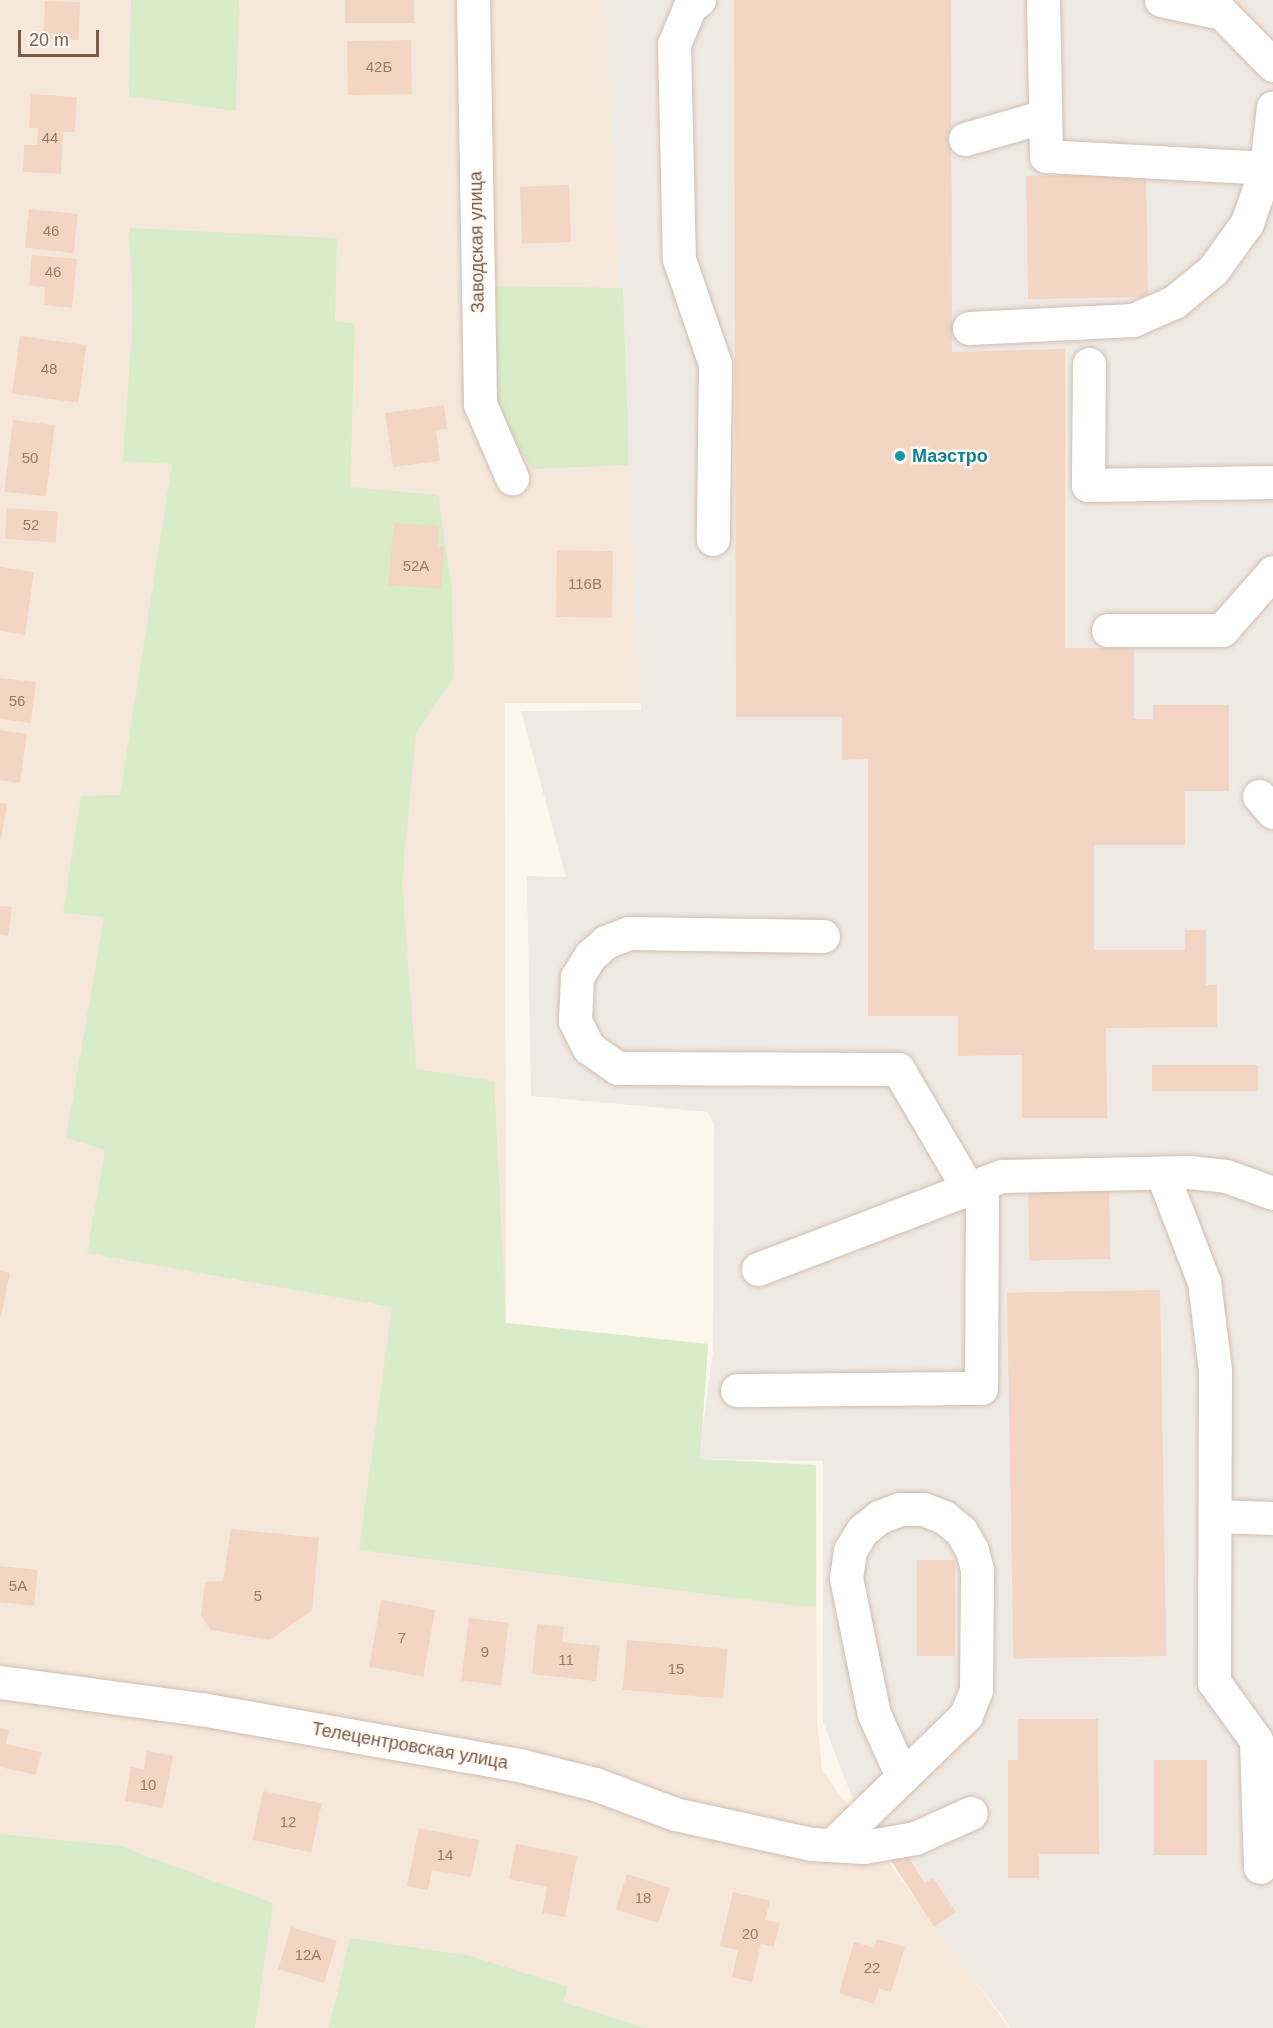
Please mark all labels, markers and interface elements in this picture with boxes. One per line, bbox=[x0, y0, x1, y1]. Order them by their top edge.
scale bar bbox=[21, 18, 102, 56]
text: 20 m bbox=[29, 30, 69, 50]
house number: 42Б bbox=[366, 58, 392, 76]
house number: 44 bbox=[42, 129, 58, 147]
street label: Заводская улица bbox=[465, 171, 489, 313]
house number: 46 bbox=[43, 222, 59, 240]
house number: 46 bbox=[45, 263, 61, 281]
house number: 48 bbox=[41, 360, 57, 378]
place label: Маэстро bbox=[912, 445, 988, 467]
house number: 50 bbox=[22, 449, 38, 467]
marker: Маэстро bbox=[893, 449, 907, 463]
house number: 52 bbox=[23, 516, 39, 534]
house number: 52А bbox=[403, 557, 429, 575]
house number: 116В bbox=[568, 575, 602, 593]
house number: 56 bbox=[9, 692, 25, 710]
house number: 5А bbox=[9, 1577, 27, 1595]
house number: 5 bbox=[254, 1587, 262, 1605]
house number: 7 bbox=[398, 1629, 406, 1647]
house number: 9 bbox=[481, 1643, 489, 1661]
house number: 11 bbox=[558, 1651, 574, 1669]
house number: 15 bbox=[668, 1660, 684, 1678]
street label: Телецентровская улица bbox=[310, 1718, 510, 1774]
house number: 10 bbox=[140, 1776, 156, 1794]
house number: 12 bbox=[280, 1813, 296, 1831]
house number: 14 bbox=[437, 1846, 453, 1864]
house number: 18 bbox=[635, 1889, 651, 1907]
house number: 20 bbox=[742, 1925, 758, 1943]
house number: 12А bbox=[295, 1946, 321, 1964]
house number: 22 bbox=[864, 1959, 880, 1977]

